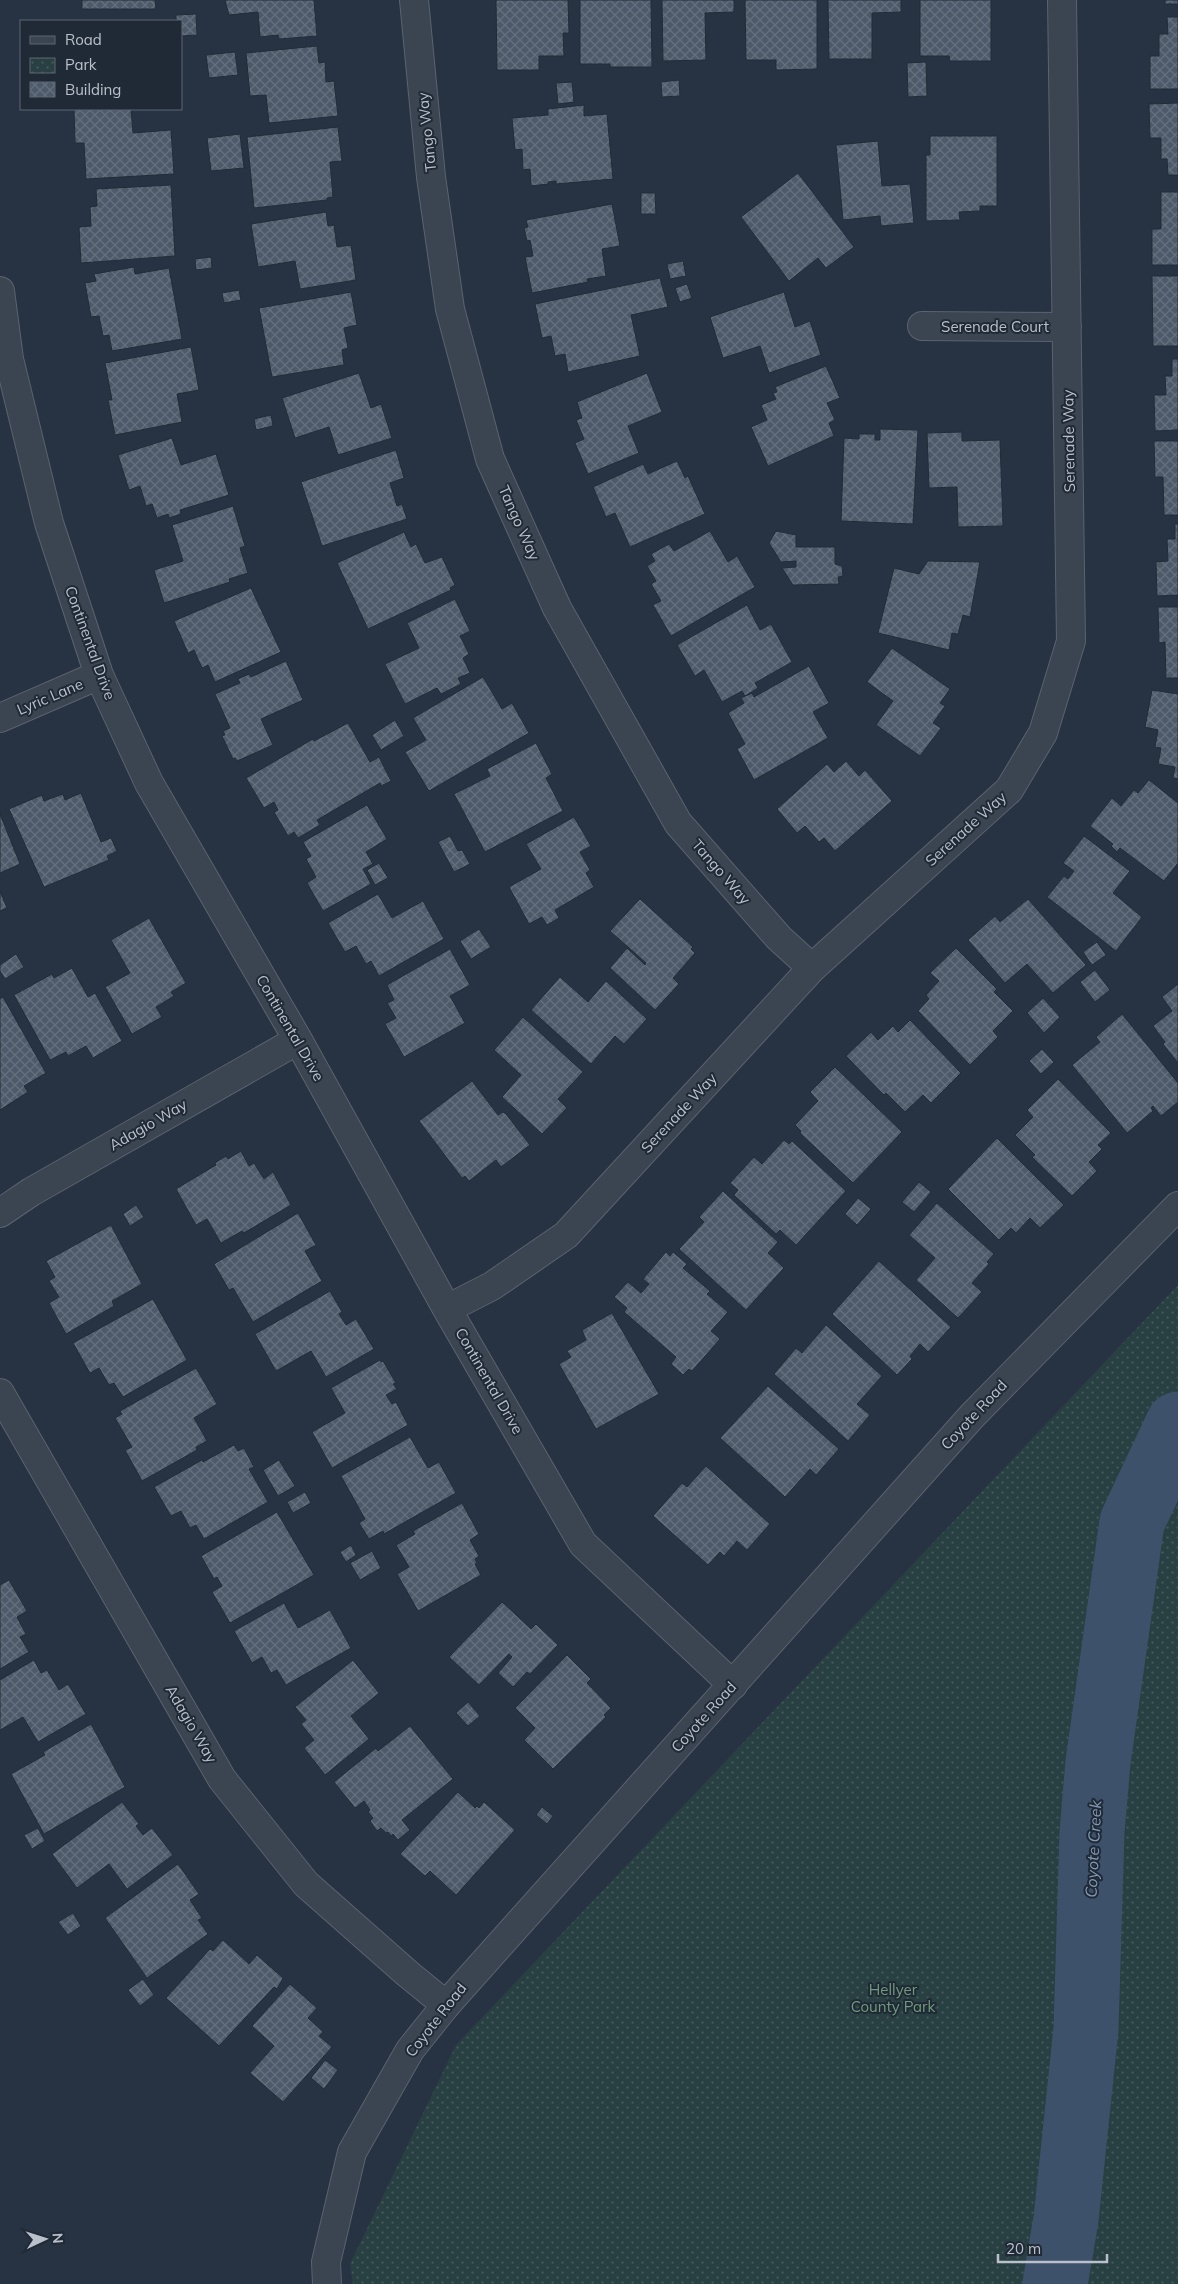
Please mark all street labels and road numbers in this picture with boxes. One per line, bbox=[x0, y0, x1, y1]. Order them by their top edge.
street label: Tango Way bbox=[413, 91, 440, 173]
street label: Serenade Court bbox=[941, 317, 1049, 336]
street label: Serenade Way bbox=[1058, 390, 1079, 492]
street label: Tango Way bbox=[495, 482, 544, 563]
street label: Continental Drive bbox=[61, 583, 120, 702]
street label: Lyric Lane bbox=[14, 674, 86, 719]
street label: Serenade Way bbox=[921, 787, 1010, 870]
street label: Tango Way bbox=[688, 835, 755, 908]
street label: Continental Drive bbox=[252, 971, 329, 1084]
street label: Serenade Way bbox=[637, 1069, 721, 1157]
street label: Adagio Way bbox=[105, 1095, 190, 1154]
street label: Continental Drive bbox=[451, 1324, 528, 1437]
street label: Coyote Road bbox=[936, 1376, 1011, 1454]
street label: Coyote Road bbox=[667, 1677, 740, 1756]
street label: Adagio Way bbox=[162, 1681, 221, 1766]
street label: Coyote Road bbox=[401, 1979, 470, 2060]

